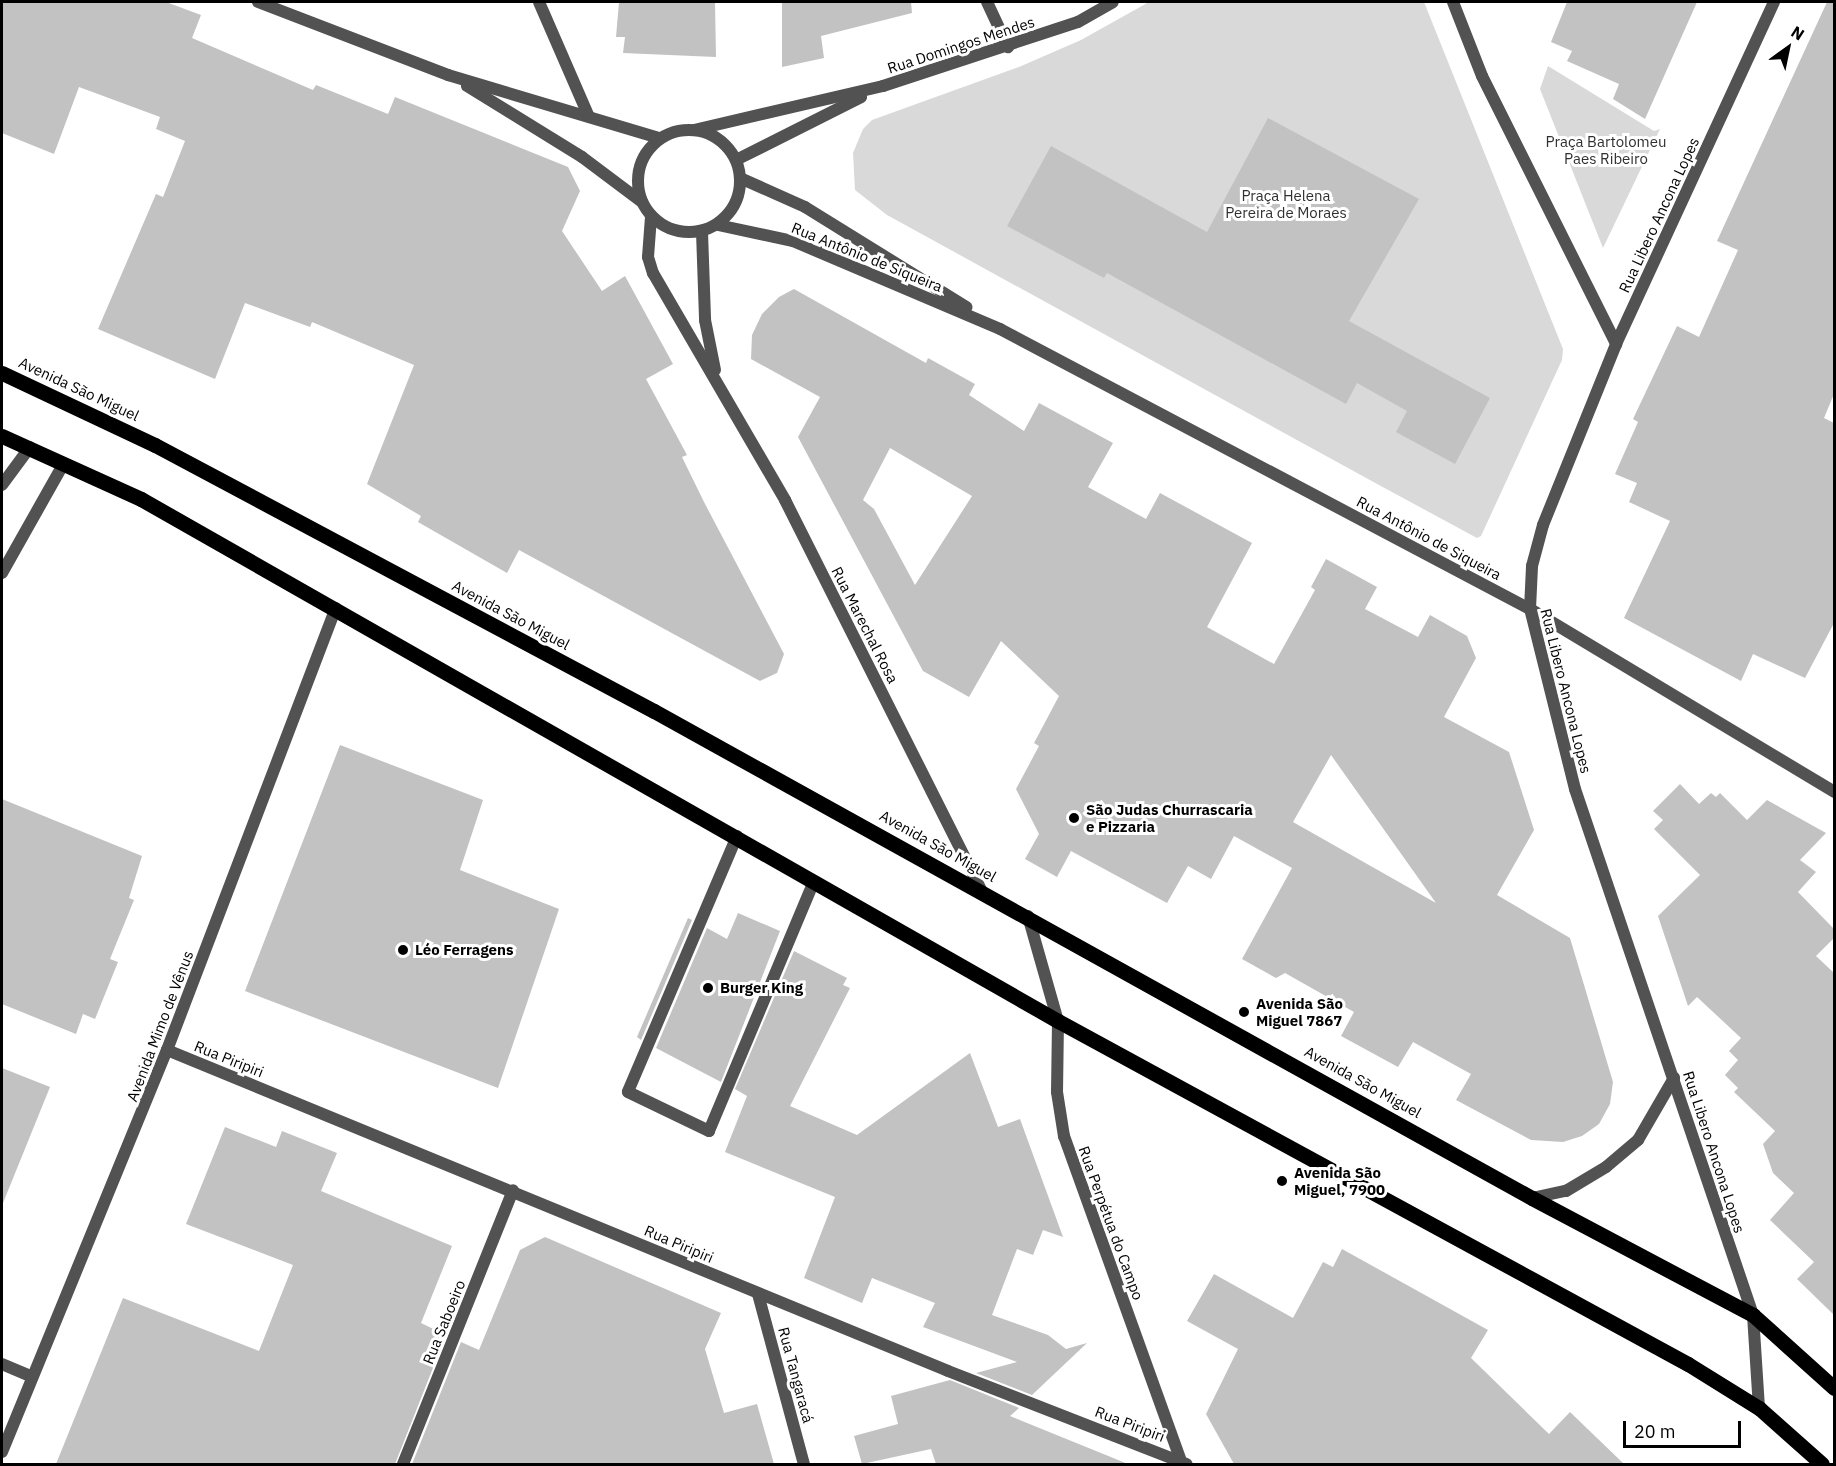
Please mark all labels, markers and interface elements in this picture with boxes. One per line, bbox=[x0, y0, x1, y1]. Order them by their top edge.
street label: Rua Domingos Mendes bbox=[885, 13, 1037, 77]
north arrow bbox=[1758, 18, 1818, 78]
text: N bbox=[1787, 21, 1808, 44]
park label: Praça Bartolomeu Paes Ribeiro bbox=[1546, 132, 1666, 167]
street label: Rua Libero Ancona Lopes bbox=[1615, 134, 1703, 296]
park label: Praça Helena Pereira de Moraes bbox=[1225, 186, 1347, 221]
street label: Rua Antônio de Siqueira bbox=[789, 218, 945, 296]
street label: Avenida São Miguel bbox=[16, 353, 142, 425]
street label: Rua Antônio de Siqueira bbox=[1354, 492, 1504, 584]
street label: Rua Marechal Rosa bbox=[828, 564, 902, 686]
street label: Avenida São Miguel bbox=[449, 576, 573, 654]
street label: Rua Libero Ancona Lopes bbox=[1537, 607, 1595, 775]
place label: São Judas Churrascaria e Pizzaria bbox=[1086, 800, 1253, 835]
street label: Avenida São Miguel bbox=[877, 806, 999, 886]
marker: São Judas Churrascaria e Pizzaria bbox=[1067, 811, 1081, 825]
place label: Léo Ferragens bbox=[415, 941, 514, 959]
marker: Léo Ferragens bbox=[396, 943, 410, 957]
street label: Avenida Mimo de Vênus bbox=[123, 948, 197, 1104]
place label: Burger King bbox=[720, 979, 803, 997]
marker: Burger King bbox=[701, 981, 715, 995]
place label: Avenida São Miguel 7867 bbox=[1256, 994, 1343, 1029]
marker: Avenida São Miguel 7867 bbox=[1237, 1005, 1251, 1019]
street label: Rua Piripiri bbox=[192, 1037, 266, 1081]
street label: Avenida São Miguel bbox=[1302, 1042, 1424, 1122]
street label: Rua Libero Ancona Lopes bbox=[1679, 1069, 1749, 1235]
street label: Rua Perpétua do Campo bbox=[1075, 1144, 1147, 1302]
place label: Avenida São Miguel, 7900 bbox=[1294, 1163, 1385, 1198]
marker: Avenida São Miguel, 7900 bbox=[1275, 1174, 1289, 1188]
street label: Rua Piripiri bbox=[642, 1221, 716, 1267]
street label: Rua Saboeiro bbox=[419, 1277, 469, 1367]
street label: Rua Tangaracá bbox=[775, 1325, 817, 1425]
street label: Rua Piripiri bbox=[1092, 1402, 1168, 1446]
scale bar bbox=[1626, 1409, 1744, 1447]
text: 20 m bbox=[1634, 1420, 1676, 1443]

